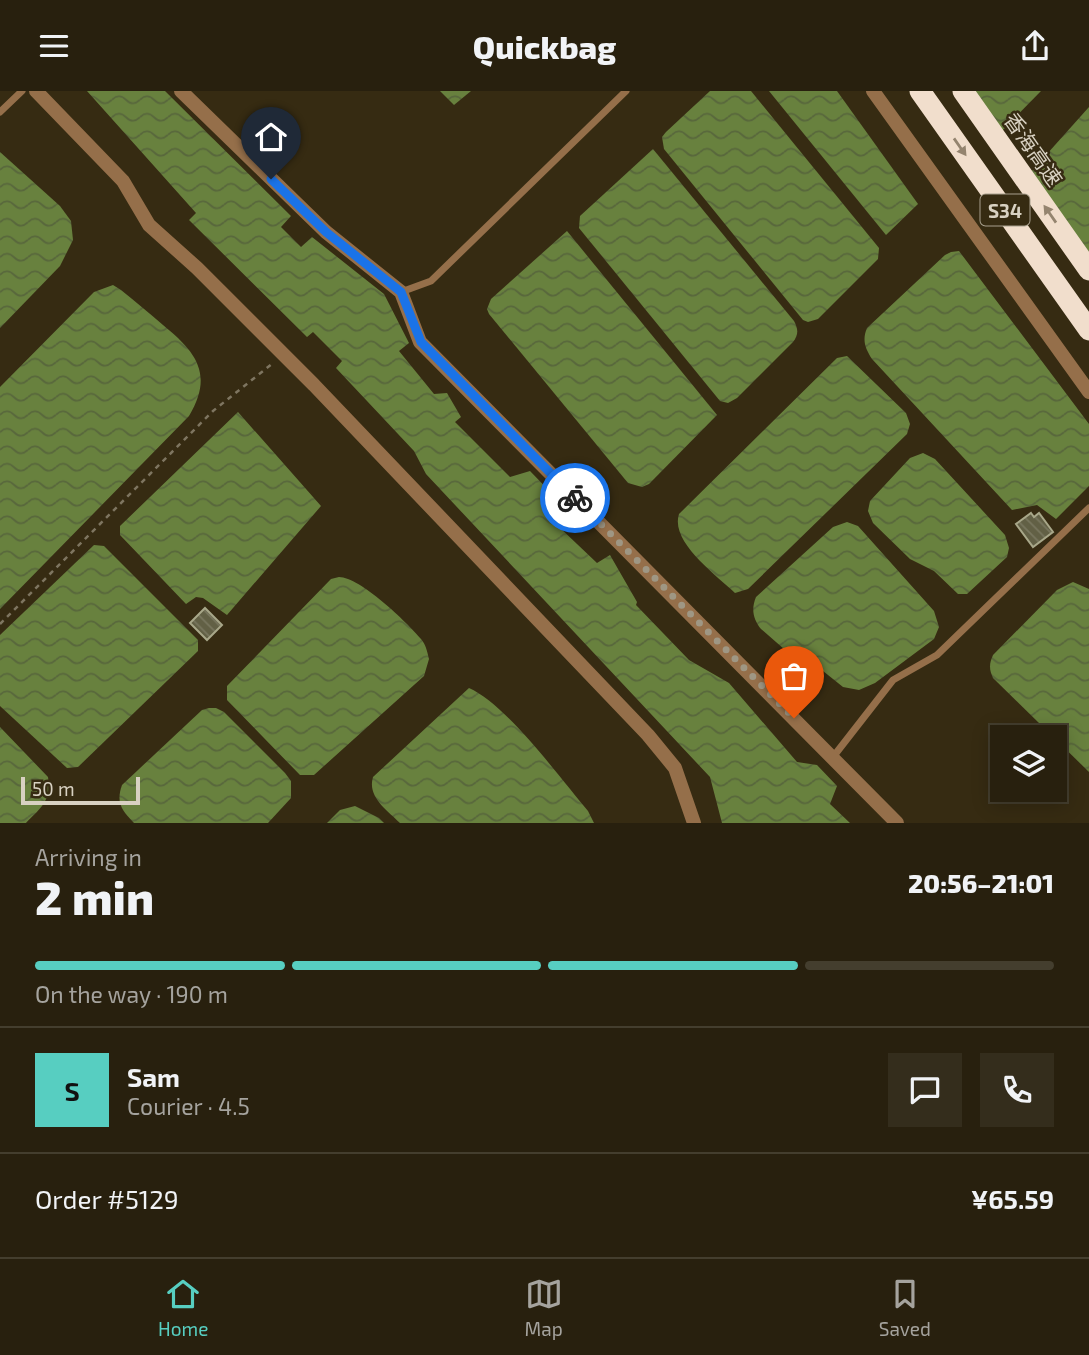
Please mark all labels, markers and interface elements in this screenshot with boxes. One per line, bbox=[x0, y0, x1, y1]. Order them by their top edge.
icon: menu bbox=[35, 27, 73, 65]
text: Quickbag bbox=[473, 27, 616, 65]
icon: share bbox=[1016, 27, 1054, 65]
pin bbox=[241, 107, 301, 179]
street label: 香海高速 bbox=[1000, 107, 1068, 191]
icon: home bbox=[252, 118, 290, 156]
one-way arrow bbox=[953, 138, 967, 156]
road number: S34 bbox=[981, 195, 1030, 225]
one-way arrow bbox=[1043, 205, 1057, 223]
courier bbox=[540, 463, 610, 533]
icon: bike bbox=[556, 479, 594, 517]
pin bbox=[764, 646, 824, 718]
icon: bag bbox=[775, 657, 813, 695]
map controls bbox=[990, 725, 1067, 802]
button: layers bbox=[990, 725, 1067, 802]
scale bar bbox=[21, 774, 140, 806]
text: 50 m bbox=[32, 777, 75, 800]
text: Arriving in bbox=[35, 843, 142, 871]
text: 20:56–21:01 bbox=[908, 867, 1054, 898]
text: 2 min bbox=[35, 869, 154, 924]
text: On the way · 190 m bbox=[35, 980, 228, 1008]
button: chat bbox=[888, 1053, 962, 1127]
button: phone bbox=[980, 1053, 1054, 1127]
text: Sam bbox=[127, 1061, 180, 1092]
text: S bbox=[64, 1075, 80, 1106]
text: Courier · 4.5 bbox=[127, 1092, 250, 1120]
text: Order #5129 bbox=[35, 1183, 179, 1214]
text: ¥65.59 bbox=[971, 1183, 1054, 1214]
tab: Home bbox=[158, 1275, 208, 1340]
tab: Map bbox=[525, 1275, 563, 1340]
tab: Saved bbox=[879, 1275, 931, 1340]

